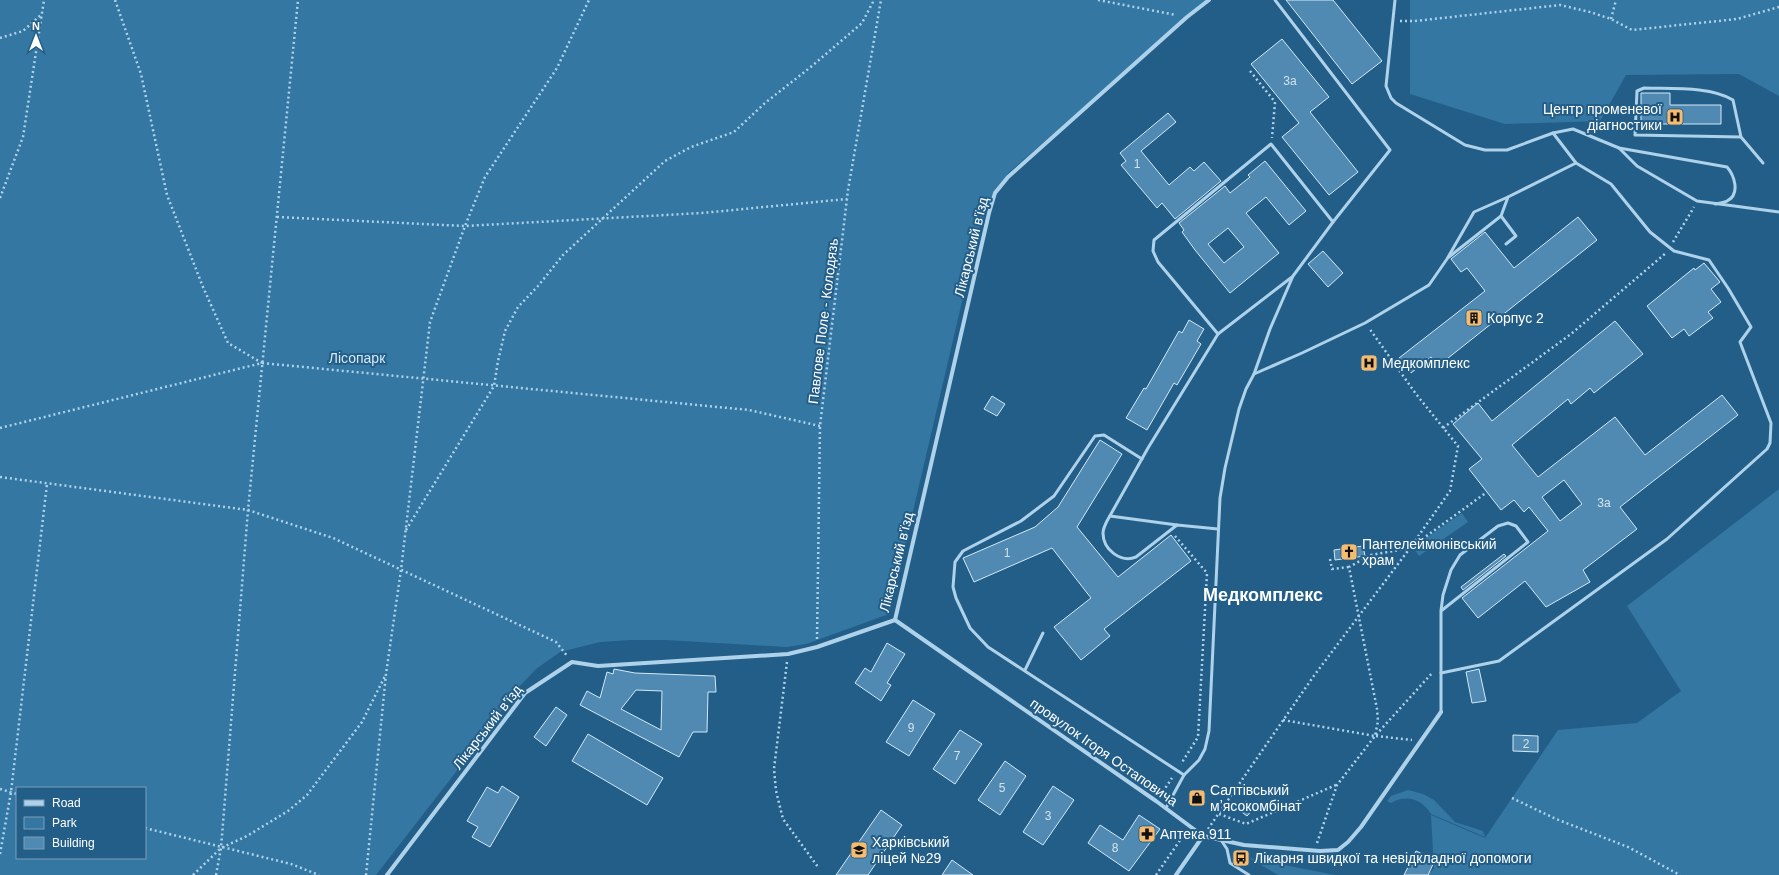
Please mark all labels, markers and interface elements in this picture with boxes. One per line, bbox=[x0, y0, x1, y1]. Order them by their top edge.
north arrow bbox=[16, 16, 56, 56]
text: N bbox=[32, 20, 40, 32]
house number: 3а bbox=[1283, 74, 1297, 88]
place label: Центр променевої діагностики bbox=[1543, 101, 1662, 133]
hospital icon: Центр променевої діагностики bbox=[1665, 107, 1685, 127]
house number: 1 bbox=[1134, 157, 1141, 171]
street label: Лікарський в'їзд bbox=[951, 195, 991, 299]
street label: Павлове Поле - Колодязь bbox=[805, 237, 841, 405]
building icon: Корпус 2 bbox=[1464, 308, 1484, 328]
place label: Корпус 2 bbox=[1487, 310, 1544, 326]
park label: Лісопарк bbox=[329, 350, 386, 366]
hospital icon: Медкомплекс bbox=[1359, 353, 1379, 373]
place label: Медкомплекс bbox=[1382, 355, 1470, 371]
house number: 3а bbox=[1597, 496, 1611, 510]
street label: Лікарський в'їзд bbox=[876, 510, 916, 614]
place label: Пантелеймонівський храм bbox=[1362, 536, 1497, 568]
church icon: Пантелеймонівський храм bbox=[1339, 542, 1359, 562]
house number: 1 bbox=[1004, 546, 1011, 560]
district label: Медкомплекс bbox=[1203, 585, 1323, 605]
street label: Лікарський в'їзд bbox=[449, 682, 525, 772]
street label: провулок Ігоря Остаповича bbox=[1027, 695, 1181, 809]
house number: 9 bbox=[908, 721, 915, 735]
house number: 2 bbox=[1523, 737, 1530, 751]
house number: 7 bbox=[954, 749, 961, 763]
house number: 5 bbox=[999, 781, 1006, 795]
place label: Салтівський мʼясокомбінат bbox=[1210, 782, 1302, 814]
legend bbox=[16, 787, 146, 859]
shop icon: Салтівський мʼясокомбінат bbox=[1187, 788, 1207, 808]
text: Road bbox=[52, 796, 81, 810]
house number: 3 bbox=[1045, 809, 1052, 823]
text: Park bbox=[52, 816, 78, 830]
pharmacy icon: Аптека 911 bbox=[1137, 824, 1157, 844]
place label: Аптека 911 bbox=[1160, 826, 1232, 842]
place label: Харківський ліцей №29 bbox=[872, 834, 950, 866]
text: Building bbox=[52, 836, 95, 850]
school or university icon: Харківський ліцей №29 bbox=[849, 840, 869, 860]
house number: 8 bbox=[1112, 841, 1119, 855]
bus stop icon: Лікарня швидкої та невідкладної допомоги bbox=[1231, 848, 1251, 868]
place label: Лікарня швидкої та невідкладної допомоги bbox=[1254, 850, 1532, 866]

